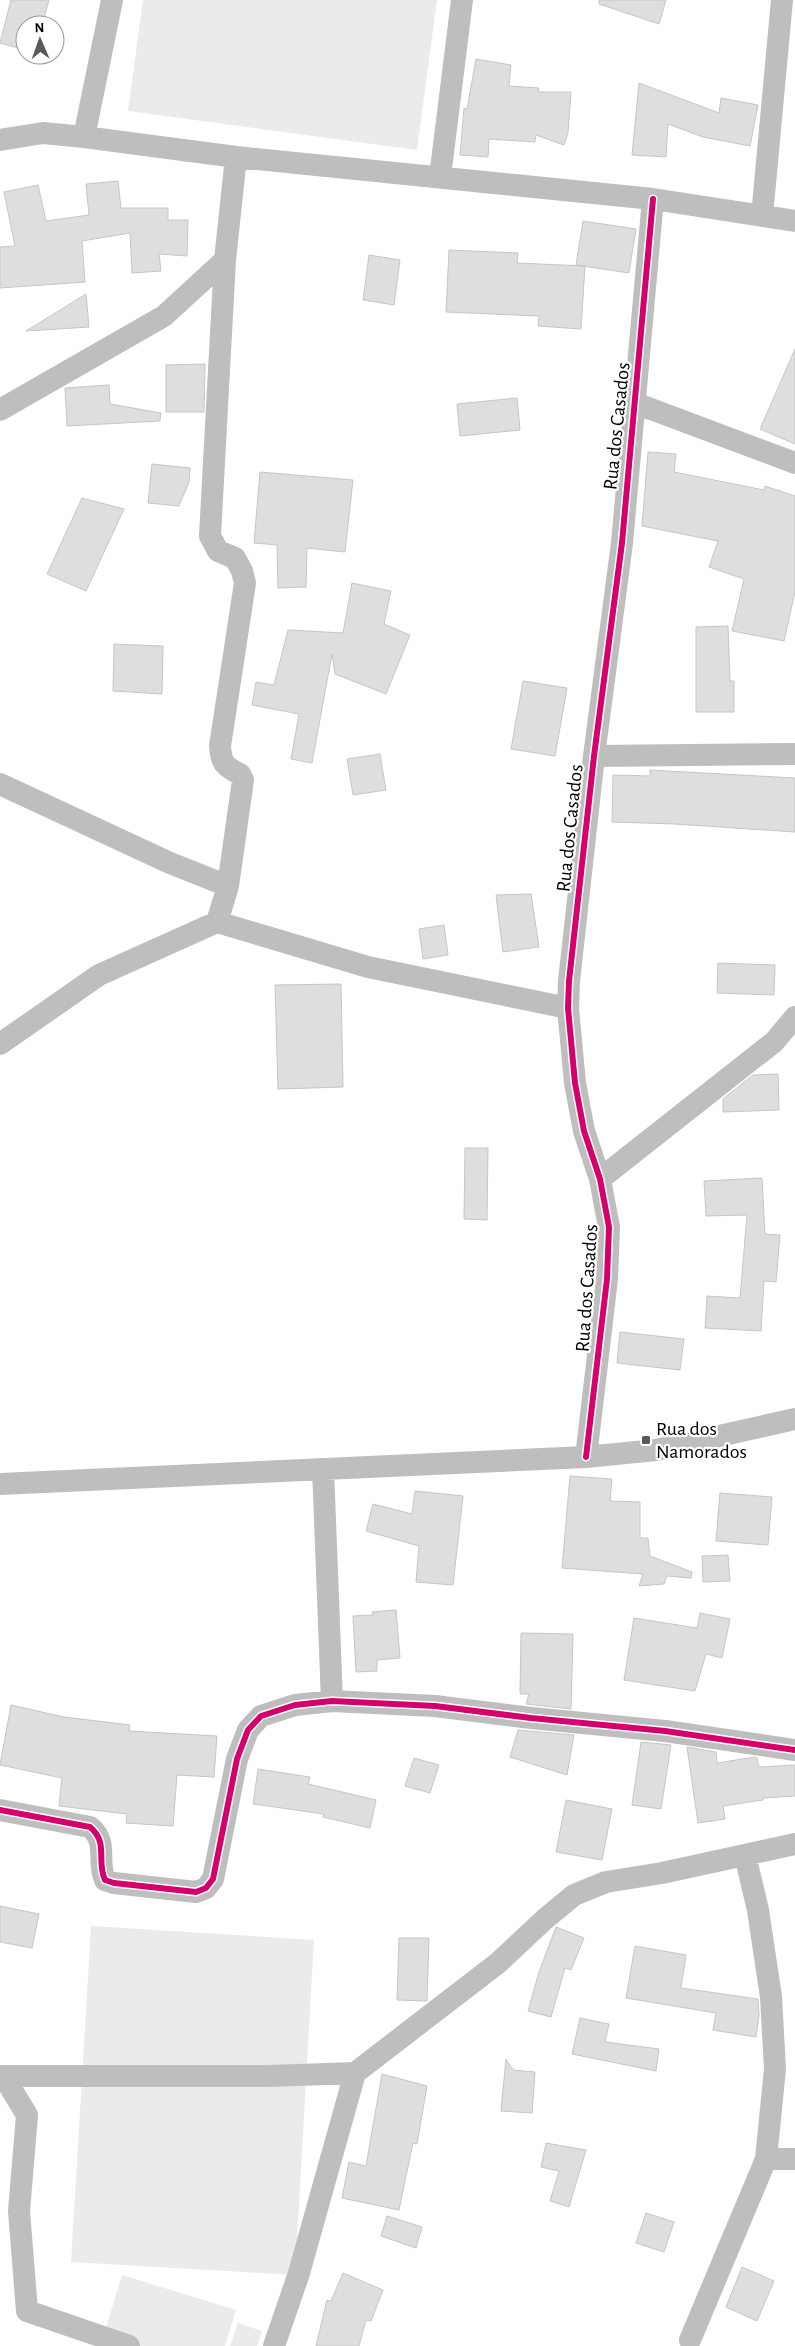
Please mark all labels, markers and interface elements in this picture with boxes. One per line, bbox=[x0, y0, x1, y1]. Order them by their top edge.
north arrow bbox=[15, 15, 65, 65]
text: N bbox=[34, 21, 45, 35]
street label: Rua dos Casados bbox=[600, 361, 634, 491]
street label: Rua dos Casados bbox=[553, 763, 587, 893]
street label: Rua dos Casados bbox=[573, 1223, 601, 1353]
place label: Rua dos Namorados bbox=[656, 1419, 747, 1462]
marker: Rua dos Namorados bbox=[640, 1434, 652, 1446]

